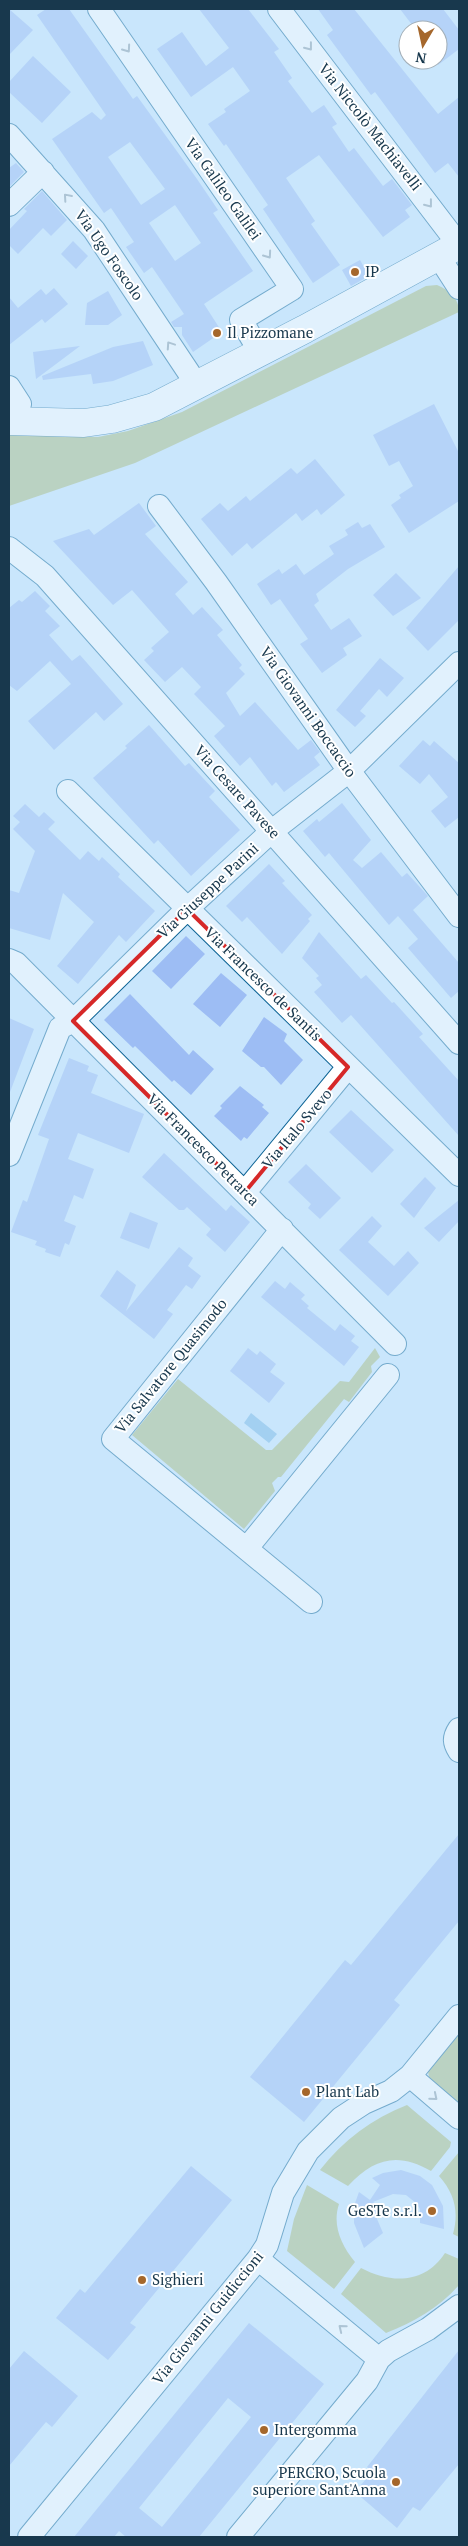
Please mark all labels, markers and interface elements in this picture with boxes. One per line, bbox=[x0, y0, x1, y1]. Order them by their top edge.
north arrow bbox=[398, 20, 448, 70]
one-way arrow bbox=[303, 41, 312, 51]
one-way arrow bbox=[121, 43, 130, 53]
street label: Via Niccolò Machiavelli bbox=[315, 60, 425, 194]
street label: Via Galileo Galilei bbox=[181, 133, 267, 243]
one-way arrow bbox=[63, 194, 72, 203]
one-way arrow bbox=[424, 198, 432, 207]
street label: Via Ugo Foscolo bbox=[71, 205, 149, 304]
one-way arrow bbox=[262, 249, 271, 259]
place label: IP bbox=[365, 261, 379, 281]
marker: IP bbox=[349, 266, 361, 278]
place label: Il Pizzomane bbox=[227, 322, 313, 342]
marker: Il Pizzomane bbox=[211, 327, 223, 339]
one-way arrow bbox=[167, 341, 176, 350]
street label: Via Giovanni Boccaccio bbox=[256, 642, 362, 781]
street label: Via Cesare Pavese bbox=[190, 740, 285, 842]
street label: Via Giuseppe Parini bbox=[152, 838, 262, 943]
street label: Via Francesco de Santis bbox=[200, 922, 327, 1045]
street label: Via Italo Svevo bbox=[257, 1084, 336, 1173]
street label: Via Francesco Petrarca bbox=[143, 1089, 264, 1210]
street label: Via Salvatore Quasimodo bbox=[109, 1294, 231, 1437]
place label: Plant Lab bbox=[316, 2081, 379, 2101]
marker: Plant Lab bbox=[300, 2086, 312, 2098]
one-way arrow bbox=[429, 2091, 438, 2100]
place label: GeSTe s.r.l. bbox=[348, 2200, 422, 2220]
marker: GeSTe s.r.l. bbox=[426, 2205, 438, 2217]
street label: Via Giovanni Guidiccioni bbox=[147, 2246, 267, 2388]
place label: Sighieri bbox=[152, 2269, 204, 2289]
marker: Sighieri bbox=[136, 2274, 148, 2286]
one-way arrow bbox=[338, 2325, 347, 2334]
place label: Intergomma bbox=[274, 2419, 357, 2439]
marker: Intergomma bbox=[258, 2424, 270, 2436]
place label: PERCRO, Scuola superiore Sant'Anna bbox=[252, 2462, 386, 2499]
marker: PERCRO, Scuola superiore Sant'Anna bbox=[390, 2476, 402, 2488]

